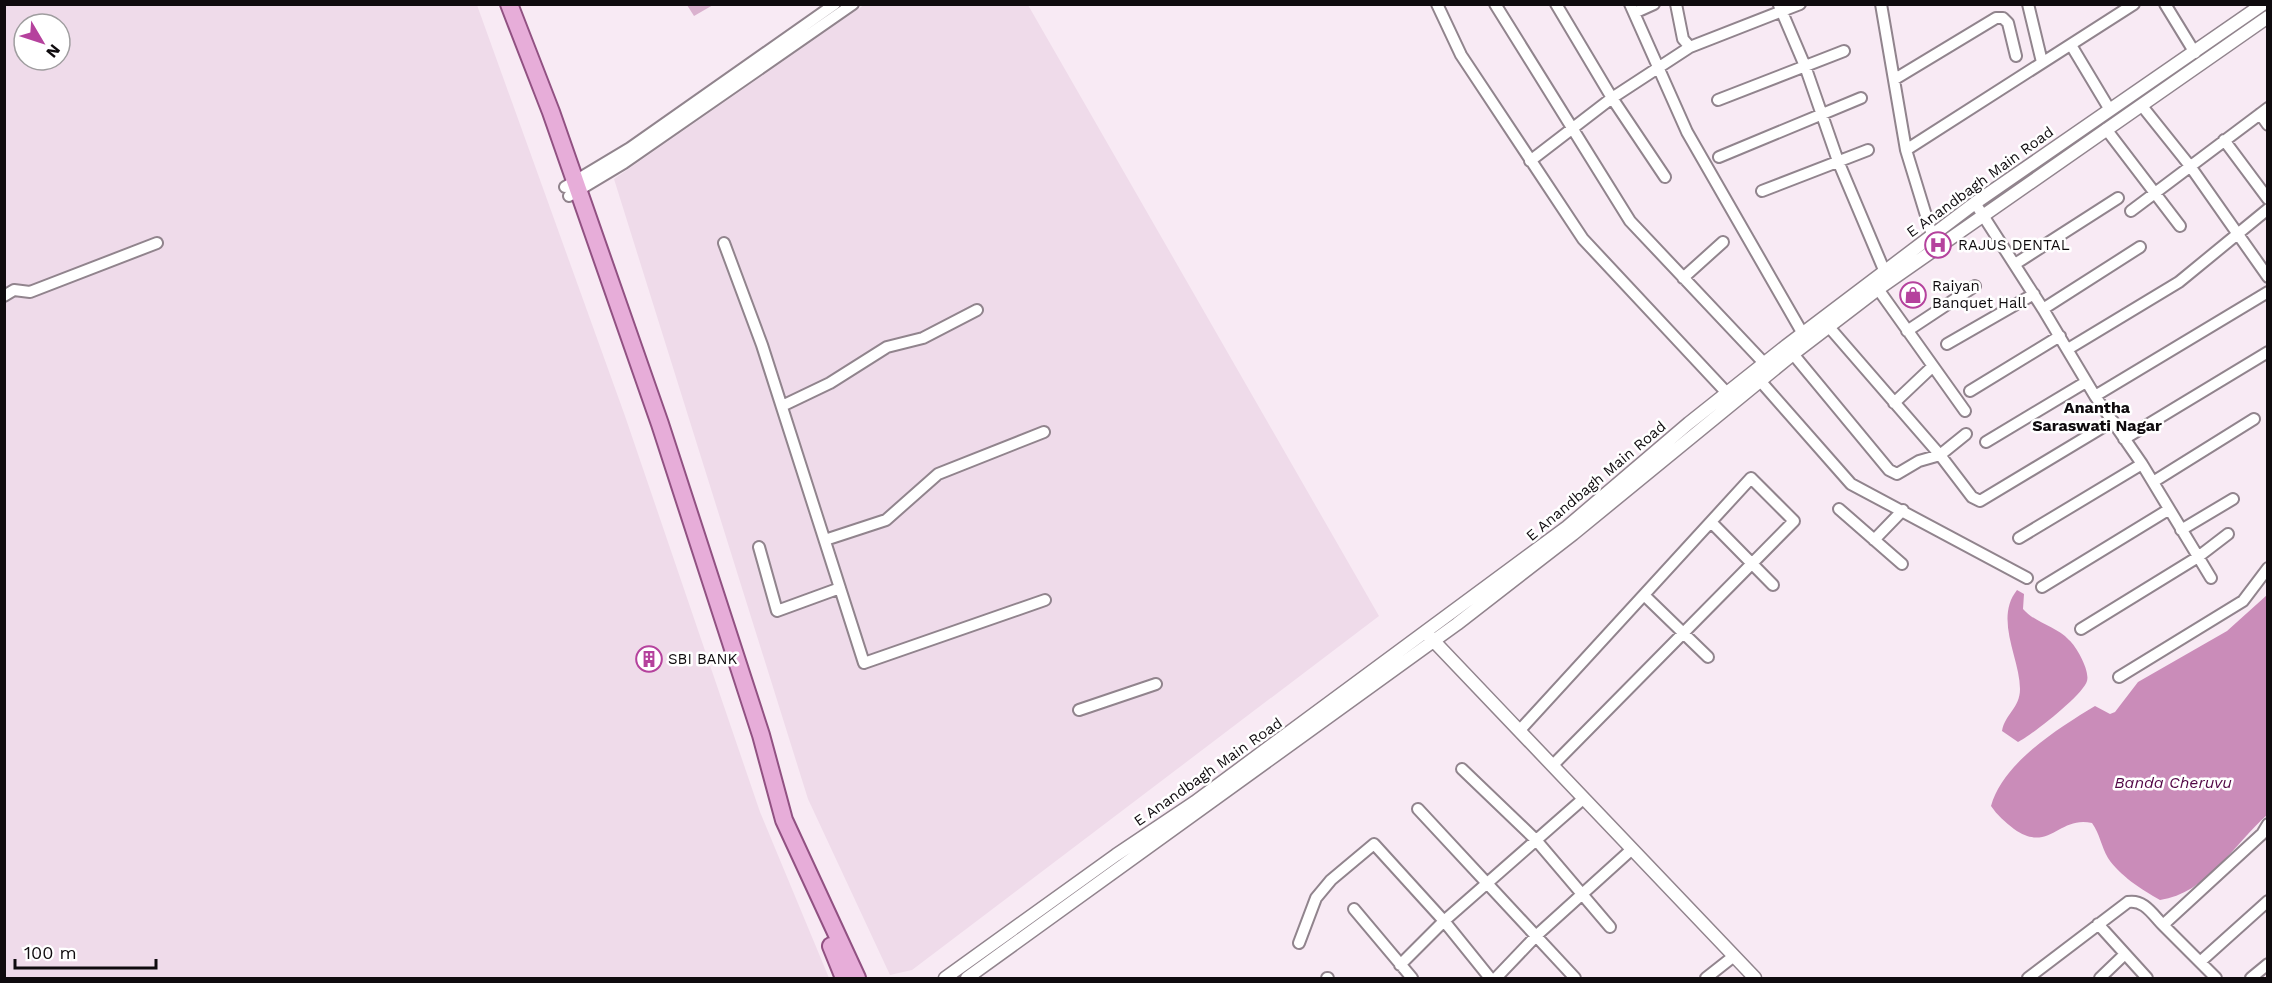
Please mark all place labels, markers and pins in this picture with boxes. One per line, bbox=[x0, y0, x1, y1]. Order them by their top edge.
hospital icon: RAJUS DENTAL bbox=[1923, 230, 1953, 260]
place label: RAJUS DENTAL bbox=[1958, 236, 2070, 254]
place label: Raiyan Banquet Hall bbox=[1932, 277, 2027, 312]
shop icon: Raiyan Banquet Hall bbox=[1898, 280, 1928, 310]
building icon: SBI BANK bbox=[634, 644, 664, 674]
place label: SBI BANK bbox=[668, 650, 738, 668]

